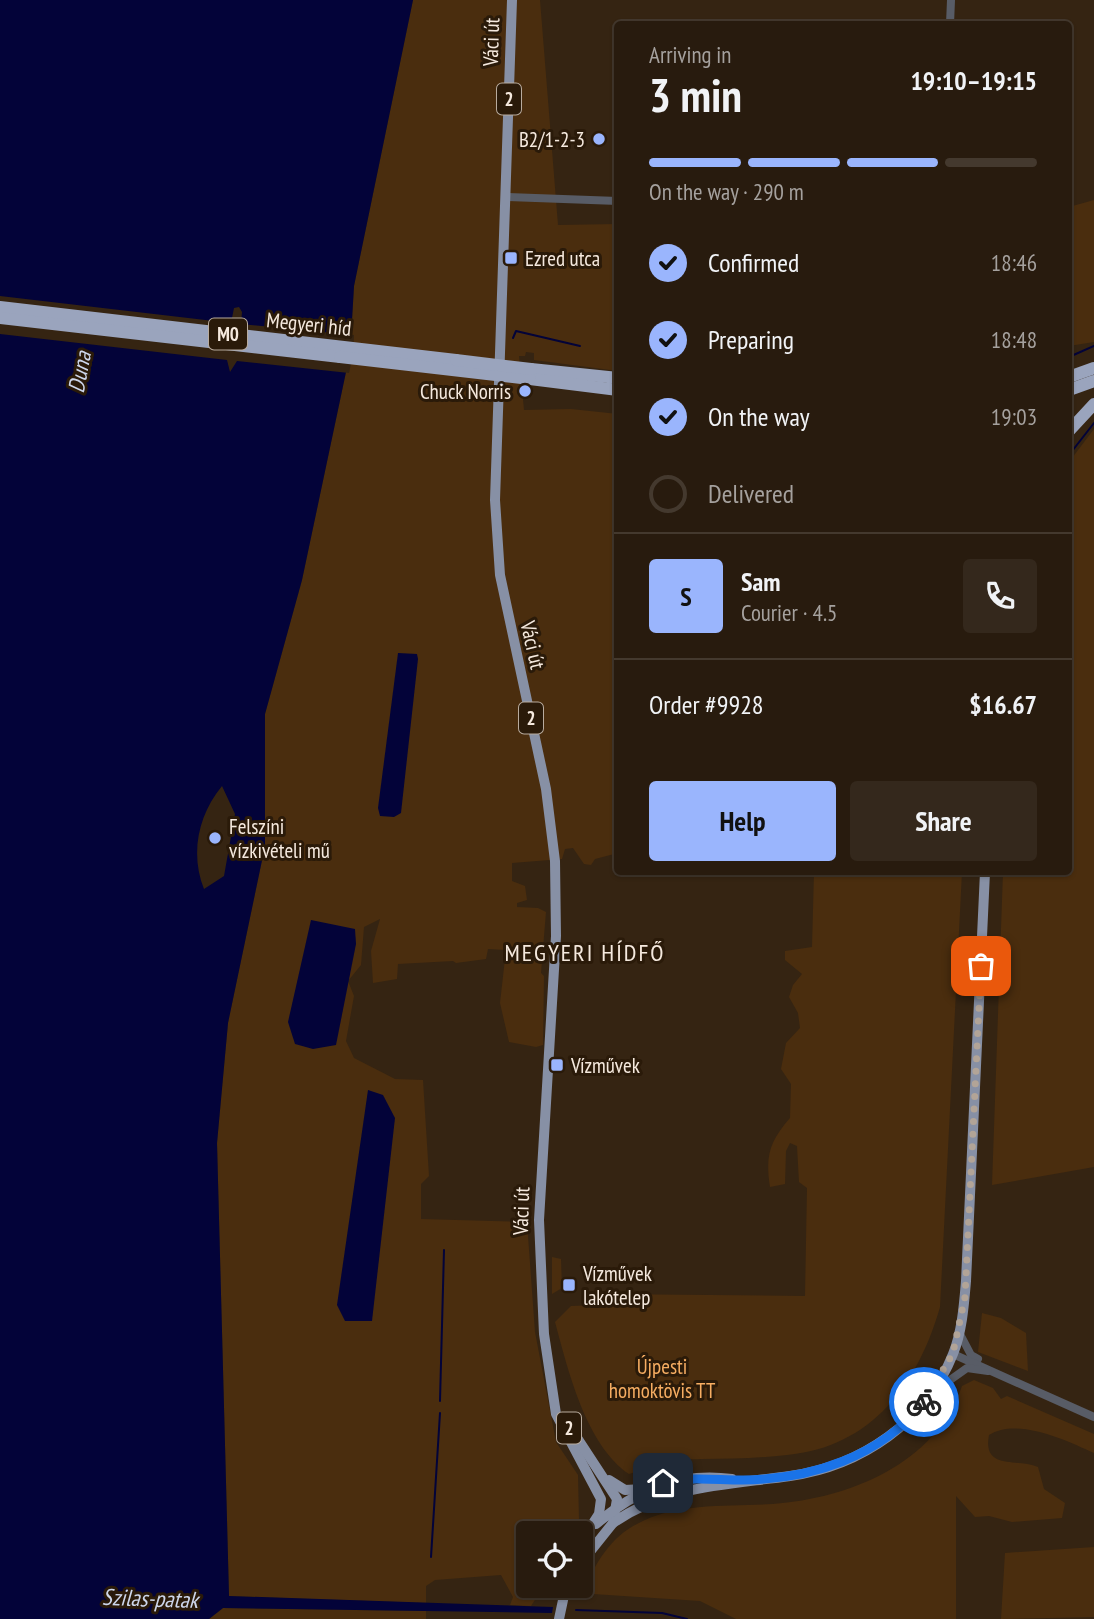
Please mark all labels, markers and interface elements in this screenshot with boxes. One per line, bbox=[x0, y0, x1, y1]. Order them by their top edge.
street label: Váci út bbox=[477, 17, 505, 68]
text: Arriving in bbox=[649, 40, 731, 69]
text: 19:10–19:15 bbox=[910, 64, 1037, 97]
text: 3 min bbox=[649, 65, 742, 125]
road number: 2 bbox=[497, 83, 521, 114]
place label: B2/1-2-3 bbox=[519, 126, 585, 153]
marker: B2/1-2-3 bbox=[591, 131, 607, 147]
text: On the way · 290 m bbox=[649, 177, 804, 206]
icon: check bbox=[649, 244, 687, 282]
place label: Ezred utca bbox=[525, 245, 600, 272]
text: Confirmed bbox=[708, 246, 799, 279]
text: 18:46 bbox=[991, 248, 1037, 277]
marker: Ezred utca bbox=[503, 250, 519, 266]
street label: Megyeri híd bbox=[265, 306, 353, 342]
road number: M0 bbox=[209, 318, 247, 350]
icon: check bbox=[649, 321, 687, 359]
text: Preparing bbox=[708, 323, 794, 356]
text: 18:48 bbox=[991, 325, 1037, 354]
water label: Duna bbox=[61, 347, 98, 395]
place label: Chuck Norris bbox=[420, 378, 511, 405]
marker: Chuck Norris bbox=[517, 383, 533, 399]
icon: check bbox=[649, 398, 687, 436]
text: On the way bbox=[708, 400, 810, 433]
text: 19:03 bbox=[991, 402, 1037, 431]
text: Delivered bbox=[708, 477, 794, 510]
button: phone bbox=[963, 559, 1037, 633]
text: Sam bbox=[741, 565, 780, 598]
text: S bbox=[680, 580, 692, 613]
text: Courier · 4.5 bbox=[741, 598, 837, 627]
street label: Váci út bbox=[514, 617, 552, 672]
text: Order #9928 bbox=[649, 688, 764, 721]
text: $16.67 bbox=[969, 688, 1037, 721]
road number: 2 bbox=[519, 702, 543, 734]
button: Help bbox=[649, 781, 836, 861]
button: Share bbox=[850, 781, 1037, 861]
place label: Felszíni vízkivételi mű bbox=[229, 813, 330, 864]
marker: Felszíni vízkivételi mű bbox=[207, 830, 223, 846]
pin bbox=[951, 936, 1011, 996]
district label: MEGYERI HÍDFŐ bbox=[505, 937, 665, 968]
icon: bag bbox=[962, 947, 1000, 985]
place label: Vízművek bbox=[570, 1052, 640, 1079]
marker: Vízművek bbox=[549, 1057, 565, 1073]
street label: Váci út bbox=[507, 1186, 535, 1237]
place label: Vízművek lakótelep bbox=[582, 1260, 652, 1311]
marker: Vízművek lakótelep bbox=[561, 1277, 577, 1293]
park label: Újpesti homoktövis TT bbox=[609, 1353, 716, 1404]
courier bbox=[889, 1367, 959, 1437]
icon: bike bbox=[905, 1383, 943, 1421]
road number: 2 bbox=[557, 1412, 581, 1444]
pin bbox=[633, 1453, 693, 1513]
icon: home bbox=[644, 1464, 682, 1502]
map controls bbox=[516, 1521, 593, 1598]
button: locate bbox=[516, 1521, 593, 1598]
water label: Szilas-patak bbox=[102, 1582, 201, 1614]

